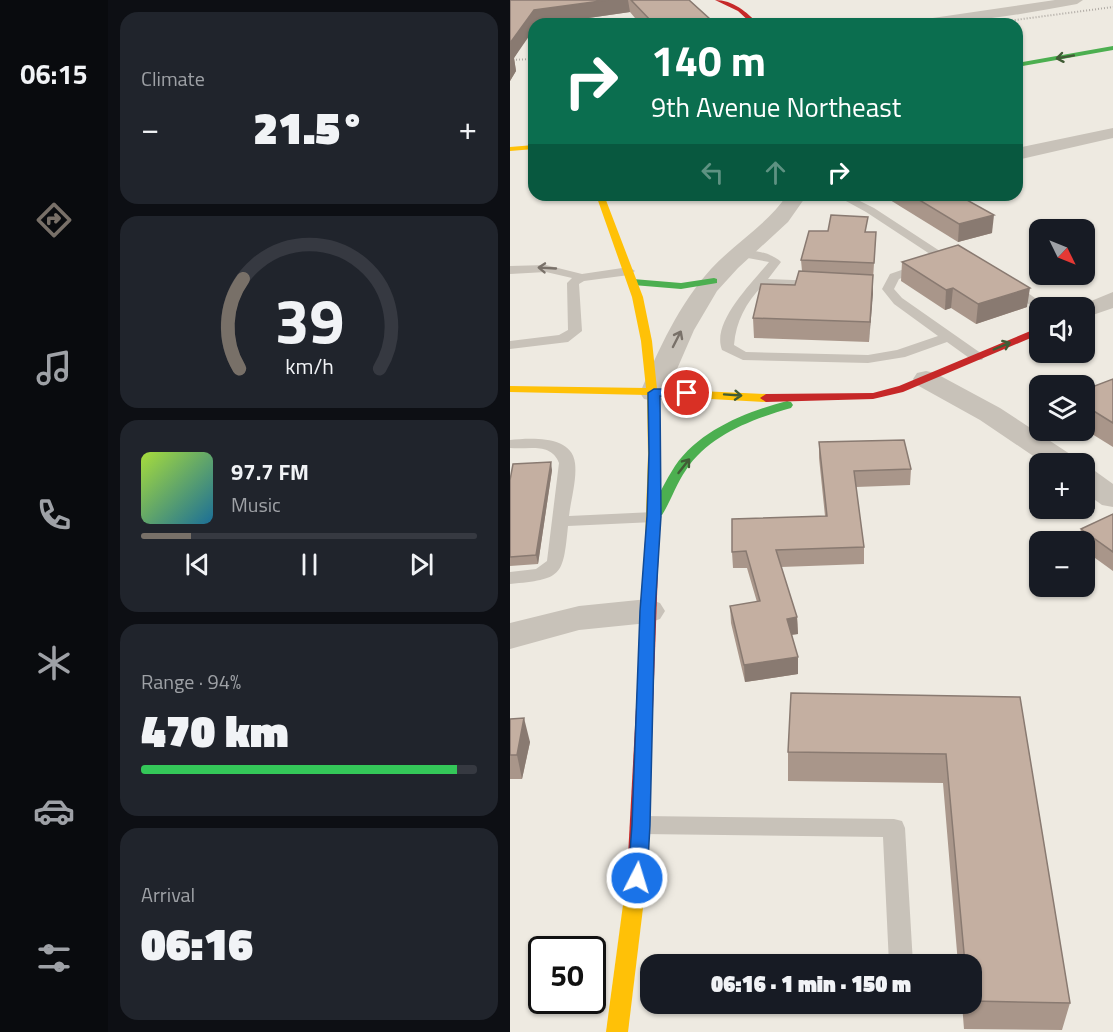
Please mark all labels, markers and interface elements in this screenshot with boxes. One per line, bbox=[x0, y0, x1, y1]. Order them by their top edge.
text: 140 m bbox=[651, 28, 766, 92]
icon: right bbox=[552, 42, 630, 120]
one-way arrow bbox=[1056, 52, 1075, 63]
text: 06:15 bbox=[20, 53, 88, 94]
text: Climate bbox=[141, 63, 205, 94]
text: 9th Avenue Northeast bbox=[651, 86, 901, 127]
text: 21.5° bbox=[253, 93, 365, 161]
text: − bbox=[141, 103, 159, 153]
text: + bbox=[459, 103, 477, 153]
icon: left bbox=[696, 156, 729, 189]
icon: ahead bbox=[759, 156, 792, 189]
icon: right bbox=[822, 156, 855, 189]
icon: directions bbox=[33, 199, 75, 241]
north arrow bbox=[1029, 219, 1095, 285]
map controls bbox=[1029, 219, 1095, 597]
one-way arrow bbox=[537, 263, 557, 274]
text: 39 bbox=[274, 272, 344, 367]
button: sound bbox=[1029, 297, 1095, 363]
one-way arrow bbox=[671, 331, 683, 348]
one-way arrow bbox=[992, 340, 1011, 351]
icon: music bbox=[33, 347, 75, 389]
text: km/h bbox=[285, 350, 333, 382]
pin bbox=[661, 367, 712, 418]
button: layers bbox=[1029, 375, 1095, 441]
icon: arrive bbox=[670, 376, 703, 409]
one-way arrow bbox=[723, 390, 743, 401]
button: + bbox=[1029, 453, 1095, 519]
text: 97.7 FM bbox=[231, 455, 309, 489]
one-way arrow bbox=[677, 458, 690, 474]
text: Music bbox=[231, 489, 281, 520]
icon: phone bbox=[33, 494, 75, 536]
button: − bbox=[1029, 531, 1095, 597]
icon: previous bbox=[181, 548, 214, 581]
icon: pause bbox=[293, 548, 326, 581]
icon: next bbox=[405, 548, 438, 581]
icon: climate bbox=[33, 642, 75, 684]
text: Range · 94% bbox=[141, 666, 241, 697]
text: 470 km bbox=[141, 696, 289, 764]
icon: car bbox=[33, 790, 75, 832]
position arrow bbox=[605, 846, 669, 910]
text: Arrival bbox=[141, 879, 195, 910]
text: 06:16 bbox=[141, 909, 253, 977]
speed limit sign: 50 bbox=[528, 936, 606, 1014]
icon: filters bbox=[33, 937, 75, 979]
text: 06:16 · 1 min · 150 m bbox=[711, 967, 911, 1001]

